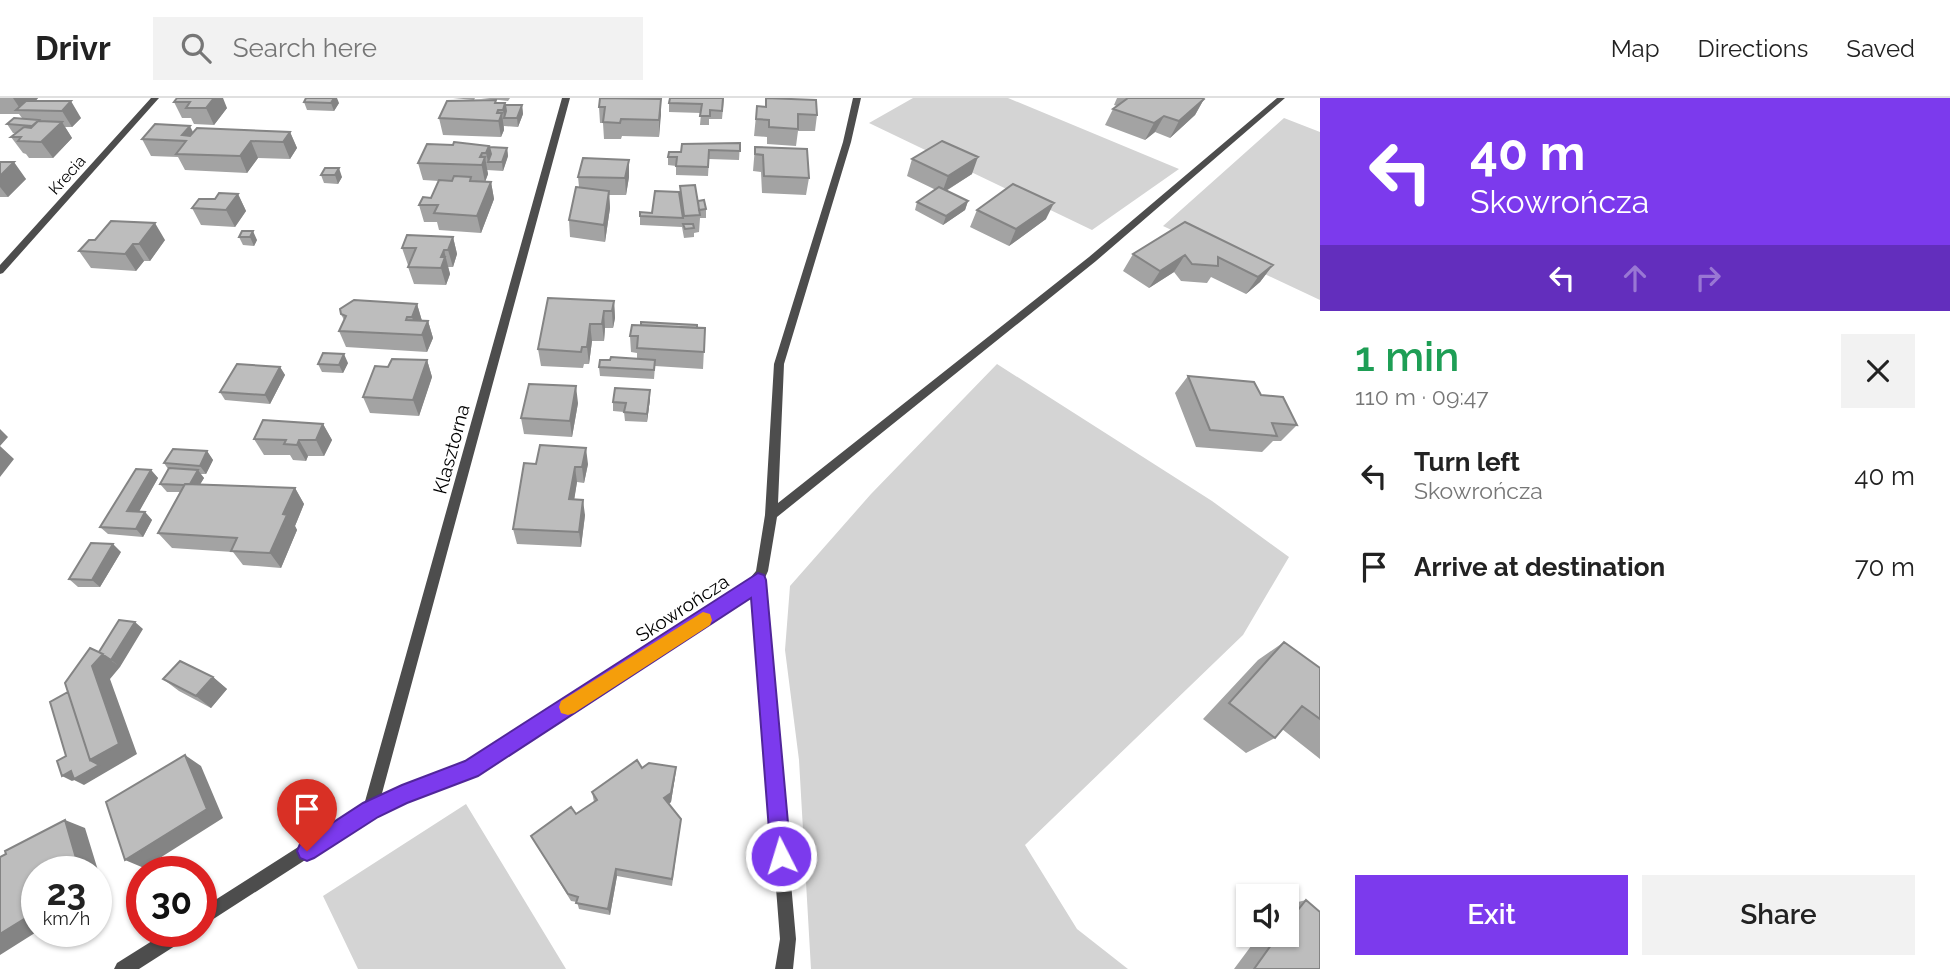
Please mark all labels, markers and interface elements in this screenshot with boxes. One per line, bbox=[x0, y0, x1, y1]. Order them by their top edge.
search box bbox=[153, 17, 643, 80]
text: Drivr bbox=[35, 29, 111, 68]
icon: search bbox=[177, 29, 215, 67]
text: Search here bbox=[233, 33, 377, 63]
text: Map bbox=[1611, 34, 1660, 63]
text: Directions bbox=[1698, 34, 1808, 63]
text: Saved bbox=[1846, 34, 1915, 63]
text: 40 m bbox=[1470, 124, 1585, 181]
icon: left bbox=[1355, 126, 1446, 217]
street label: Krecia bbox=[45, 152, 89, 198]
text: Skowrończa bbox=[1470, 183, 1649, 220]
icon: left bbox=[1543, 259, 1581, 297]
icon: ahead bbox=[1616, 259, 1654, 297]
icon: right bbox=[1689, 259, 1727, 297]
text: 1 min bbox=[1355, 332, 1459, 381]
button: close bbox=[1841, 334, 1915, 408]
text: 110 m · 09:47 bbox=[1355, 383, 1488, 410]
street label: Klasztorna bbox=[428, 402, 474, 496]
text: Turn left bbox=[1414, 447, 1520, 477]
icon: left bbox=[1355, 457, 1393, 495]
text: 40 m bbox=[1854, 461, 1915, 491]
text: Skowrończa bbox=[1414, 477, 1543, 504]
icon: arrive bbox=[1355, 548, 1393, 586]
text: Arrive at destination bbox=[1414, 552, 1665, 582]
text: 70 m bbox=[1855, 552, 1915, 582]
street label: Skowrończa bbox=[631, 570, 733, 646]
pin bbox=[277, 779, 337, 851]
icon: arrive bbox=[288, 790, 326, 828]
position arrow bbox=[744, 819, 818, 893]
speed limit sign: 30 bbox=[126, 856, 217, 947]
text: 23 bbox=[47, 872, 86, 913]
button: Exit bbox=[1355, 875, 1628, 955]
button: Share bbox=[1642, 875, 1915, 955]
map controls bbox=[1236, 884, 1299, 947]
button: sound bbox=[1236, 884, 1299, 947]
text: km/h bbox=[43, 908, 90, 929]

